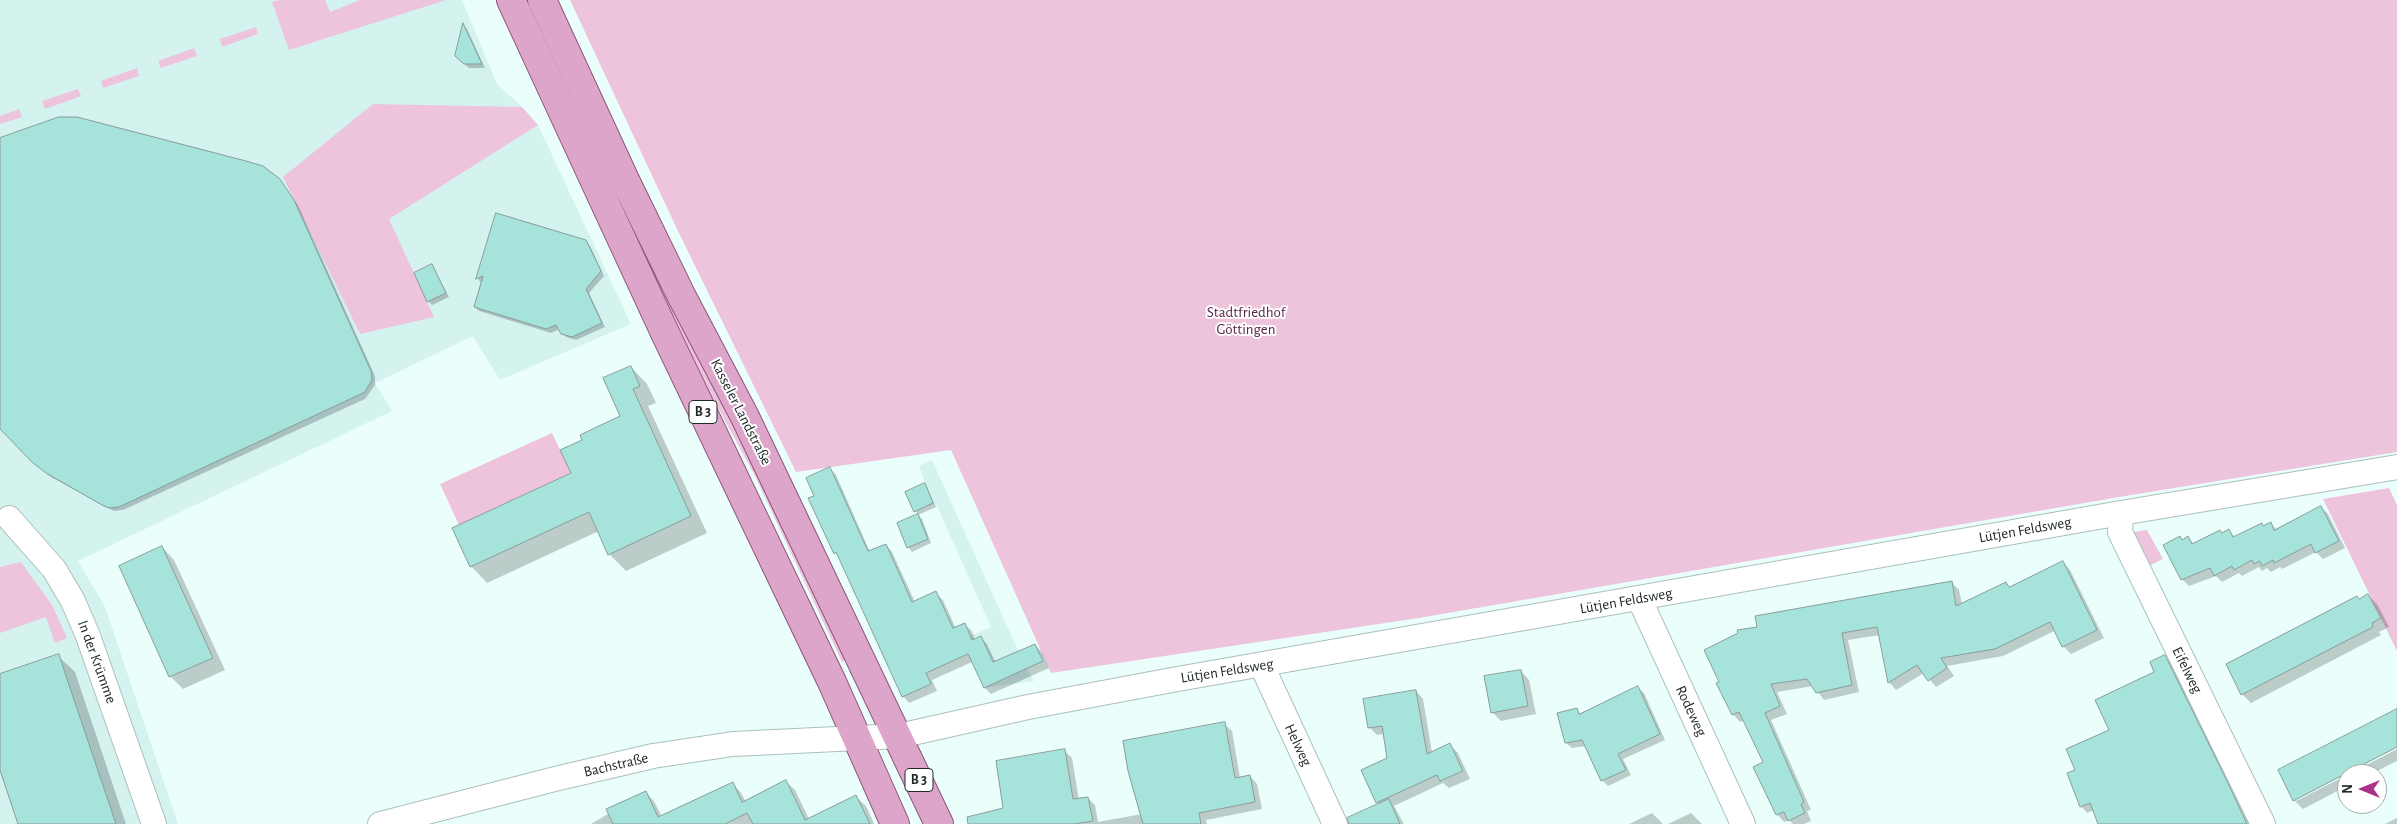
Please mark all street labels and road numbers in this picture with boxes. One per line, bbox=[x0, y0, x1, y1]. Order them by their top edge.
street label: Kasseler Landstraße bbox=[707, 356, 775, 468]
road number: B 3 bbox=[689, 401, 717, 424]
street label: Lütjen Feldsweg bbox=[1977, 513, 2073, 547]
street label: Lütjen Feldsweg bbox=[1578, 584, 1674, 618]
street label: In der Krümme bbox=[74, 618, 120, 706]
street label: Eifelweg bbox=[2168, 644, 2206, 696]
street label: Lütjen Feldsweg bbox=[1179, 655, 1275, 687]
street label: Rodeweg bbox=[1671, 683, 1711, 739]
street label: Helweg bbox=[1280, 721, 1316, 769]
street label: Bachstraße bbox=[582, 749, 650, 781]
road number: B 3 bbox=[905, 768, 933, 792]

